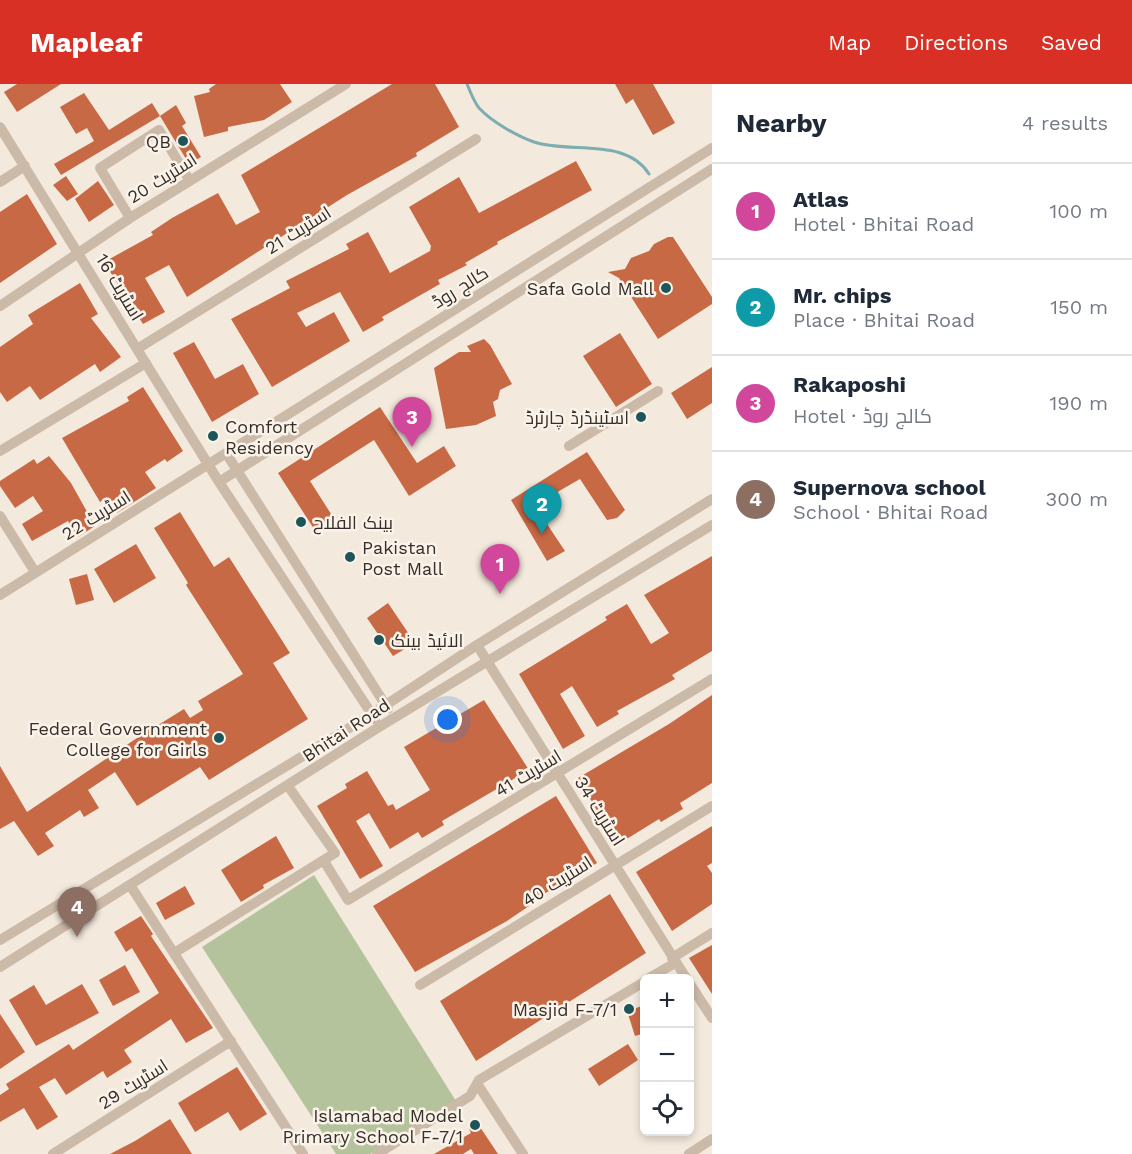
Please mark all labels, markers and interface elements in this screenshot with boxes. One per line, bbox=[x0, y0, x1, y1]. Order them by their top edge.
text: Mapleaf bbox=[30, 26, 142, 59]
text: Map bbox=[828, 30, 871, 55]
text: Directions bbox=[904, 30, 1008, 55]
text: Saved bbox=[1041, 30, 1102, 55]
text: Nearby bbox=[736, 108, 827, 138]
text: 4 results bbox=[1022, 111, 1108, 135]
place label: QB bbox=[146, 131, 171, 152]
marker: QB bbox=[176, 134, 190, 148]
street label: اسٹریٹ 20 bbox=[123, 148, 201, 208]
text: Atlas bbox=[793, 187, 849, 212]
text: 1 bbox=[751, 199, 760, 223]
text: 100 m bbox=[1049, 199, 1108, 223]
street label: اسٹریٹ 21 bbox=[261, 202, 335, 259]
text: Hotel · Bhitai Road bbox=[793, 212, 974, 236]
street label: اسٹریٹ 16 bbox=[91, 250, 148, 325]
street label: کالج روڈ bbox=[428, 262, 493, 314]
place label: Safa Gold Mall bbox=[527, 278, 654, 299]
marker: Safa Gold Mall bbox=[659, 281, 673, 295]
text: Mr. chips bbox=[793, 283, 892, 308]
text: 2 bbox=[750, 295, 761, 319]
text: 150 m bbox=[1050, 295, 1108, 319]
text: Place · Bhitai Road bbox=[793, 308, 975, 332]
text: Rakaposhi bbox=[793, 372, 906, 397]
text: 3 bbox=[750, 391, 761, 415]
text: 190 m bbox=[1050, 391, 1108, 415]
pin: 3 bbox=[392, 398, 432, 447]
text: Hotel · کالج روڈ bbox=[793, 404, 932, 428]
place label: اسٹینڈرڈ چارٹرڈ bbox=[525, 407, 629, 430]
marker: اسٹینڈرڈ چارٹرڈ bbox=[634, 410, 648, 424]
place label: Comfort Residency bbox=[225, 416, 314, 458]
marker: Comfort Residency bbox=[206, 429, 220, 443]
text: Supernova school bbox=[793, 475, 986, 500]
pin: 2 bbox=[522, 484, 562, 534]
street label: اسٹریٹ 22 bbox=[58, 486, 135, 545]
text: 4 bbox=[749, 487, 762, 511]
text: 300 m bbox=[1046, 487, 1108, 511]
text: School · Bhitai Road bbox=[793, 500, 988, 524]
place label: بینک الفلاح bbox=[313, 512, 393, 535]
marker: بینک الفلاح bbox=[294, 515, 308, 529]
place label: Pakistan Post Mall bbox=[362, 537, 444, 579]
pin: 1 bbox=[480, 544, 520, 594]
marker: Pakistan Post Mall bbox=[343, 550, 357, 564]
place label: الائیڈ بینک bbox=[391, 630, 463, 651]
marker: الائیڈ بینک bbox=[372, 633, 386, 647]
street label: Bhitai Road bbox=[298, 694, 394, 766]
your location bbox=[433, 705, 462, 734]
place label: Federal Government College for Girls bbox=[28, 718, 207, 760]
marker: Federal Government College for Girls bbox=[212, 731, 226, 745]
street label: اسٹریٹ 41 bbox=[491, 745, 566, 802]
street label: اسٹریٹ 34 bbox=[570, 773, 629, 850]
street label: اسٹریٹ 40 bbox=[518, 851, 596, 911]
pin: 4 bbox=[58, 888, 97, 937]
map controls bbox=[640, 974, 694, 1136]
button: + bbox=[640, 974, 694, 1028]
place label: Masjid F-7/1 bbox=[513, 999, 617, 1020]
marker: Masjid F-7/1 bbox=[622, 1002, 636, 1016]
button: − bbox=[640, 1028, 694, 1082]
street label: اسٹریٹ 29 bbox=[94, 1055, 172, 1114]
button: locate bbox=[640, 1082, 694, 1136]
place label: Islamabad Model Primary School F-7/1 bbox=[282, 1105, 463, 1147]
marker: Islamabad Model Primary School F-7/1 bbox=[468, 1118, 482, 1132]

